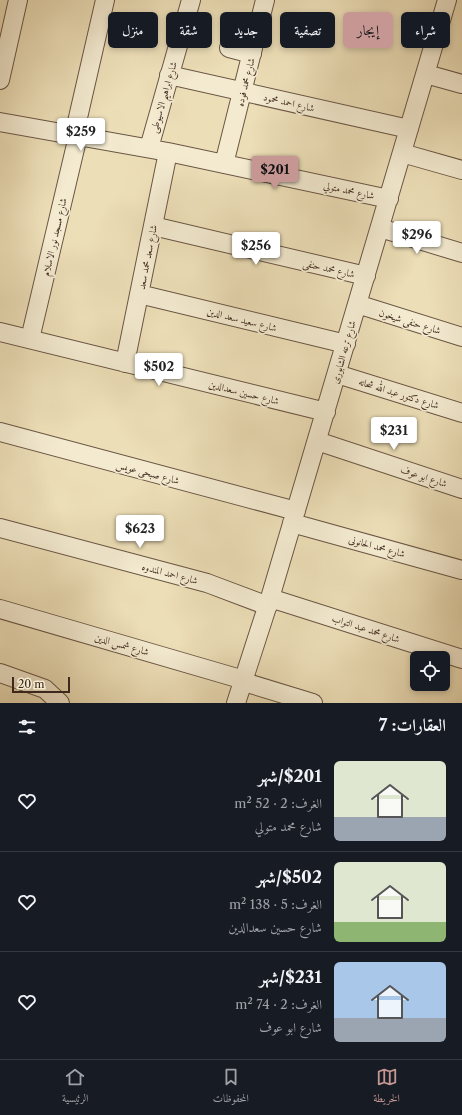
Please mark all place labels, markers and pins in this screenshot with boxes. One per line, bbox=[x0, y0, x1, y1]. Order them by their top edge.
pin: $259 bbox=[57, 118, 105, 152]
pin: $201 bbox=[251, 156, 299, 190]
pin: $296 bbox=[393, 221, 441, 255]
pin: $256 bbox=[232, 232, 280, 266]
pin: $502 bbox=[135, 353, 183, 387]
pin: $231 bbox=[370, 417, 418, 451]
pin: $623 bbox=[116, 515, 164, 549]

